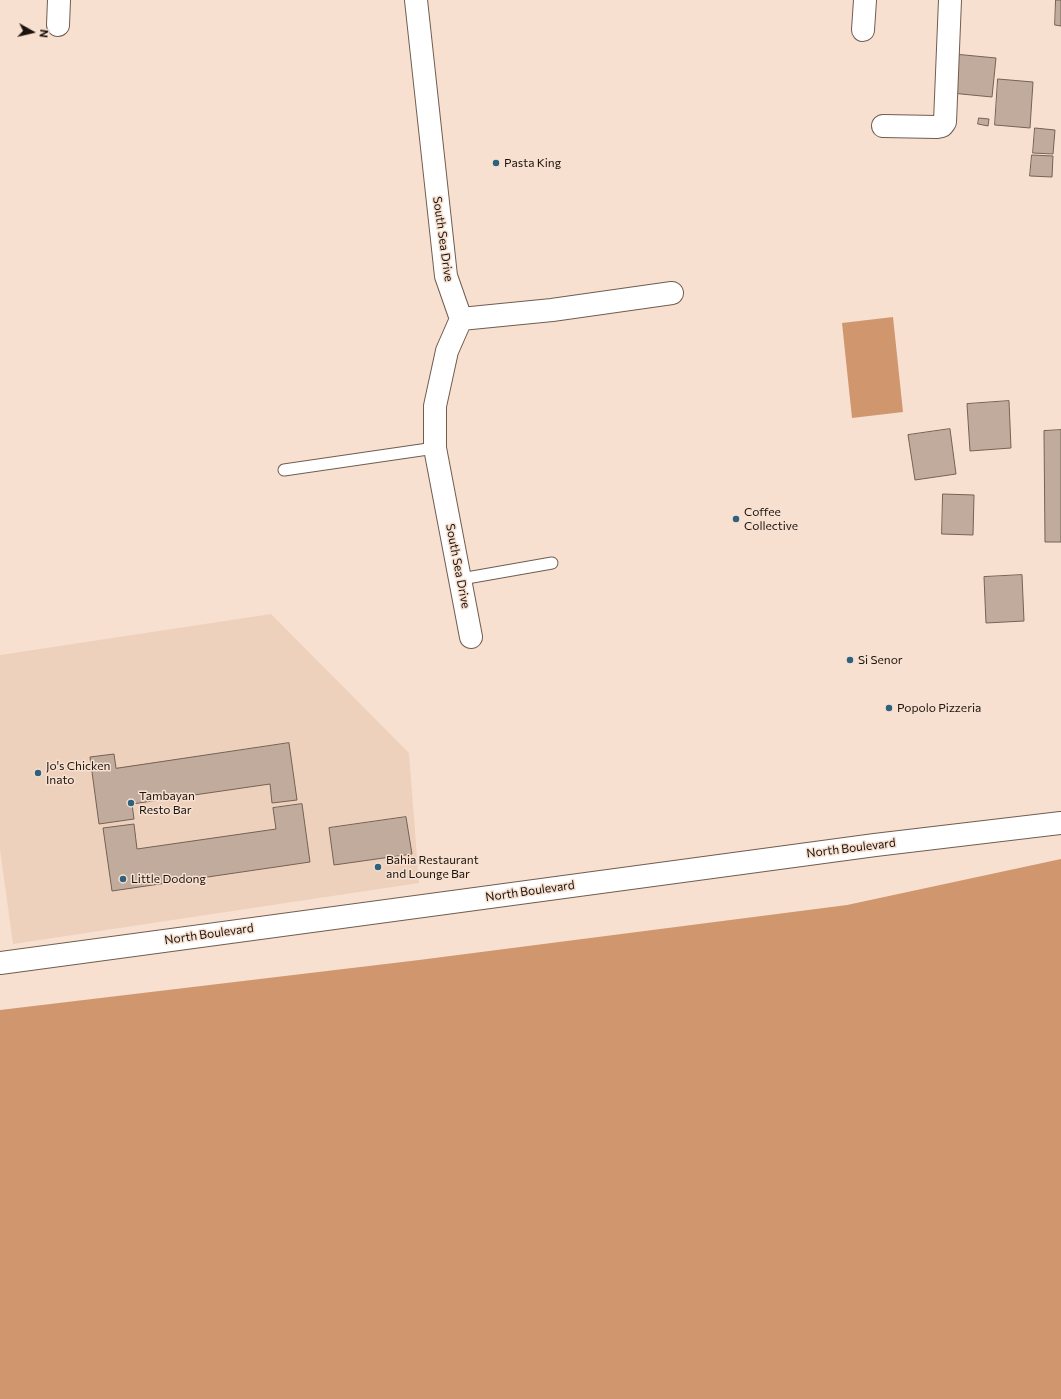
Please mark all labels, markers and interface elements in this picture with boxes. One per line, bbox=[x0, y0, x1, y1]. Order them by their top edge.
north arrow bbox=[12, 12, 52, 52]
text: N bbox=[37, 29, 51, 39]
place label: Pasta King bbox=[504, 156, 561, 170]
marker: Pasta King bbox=[491, 158, 501, 168]
street label: South Sea Drive bbox=[430, 195, 456, 283]
place label: Coffee Collective bbox=[744, 505, 798, 533]
marker: Coffee Collective bbox=[731, 514, 741, 524]
street label: South Sea Drive bbox=[443, 522, 473, 610]
place label: Si Senor bbox=[858, 653, 903, 667]
marker: Si Senor bbox=[845, 655, 855, 665]
place label: Popolo Pizzeria bbox=[897, 701, 981, 715]
marker: Popolo Pizzeria bbox=[884, 703, 894, 713]
place label: Jo's Chicken Inato bbox=[46, 759, 110, 787]
marker: Jo's Chicken Inato bbox=[33, 768, 43, 778]
place label: Tambayan Resto Bar bbox=[139, 789, 195, 817]
marker: Tambayan Resto Bar bbox=[126, 798, 136, 808]
street label: North Boulevard bbox=[806, 835, 896, 861]
place label: Bahia Restaurant and Lounge Bar bbox=[386, 853, 479, 881]
marker: Bahia Restaurant and Lounge Bar bbox=[373, 862, 383, 872]
place label: Little Dodong bbox=[131, 872, 206, 886]
marker: Little Dodong bbox=[118, 874, 128, 884]
street label: North Boulevard bbox=[485, 878, 575, 904]
street label: North Boulevard bbox=[164, 921, 254, 947]

